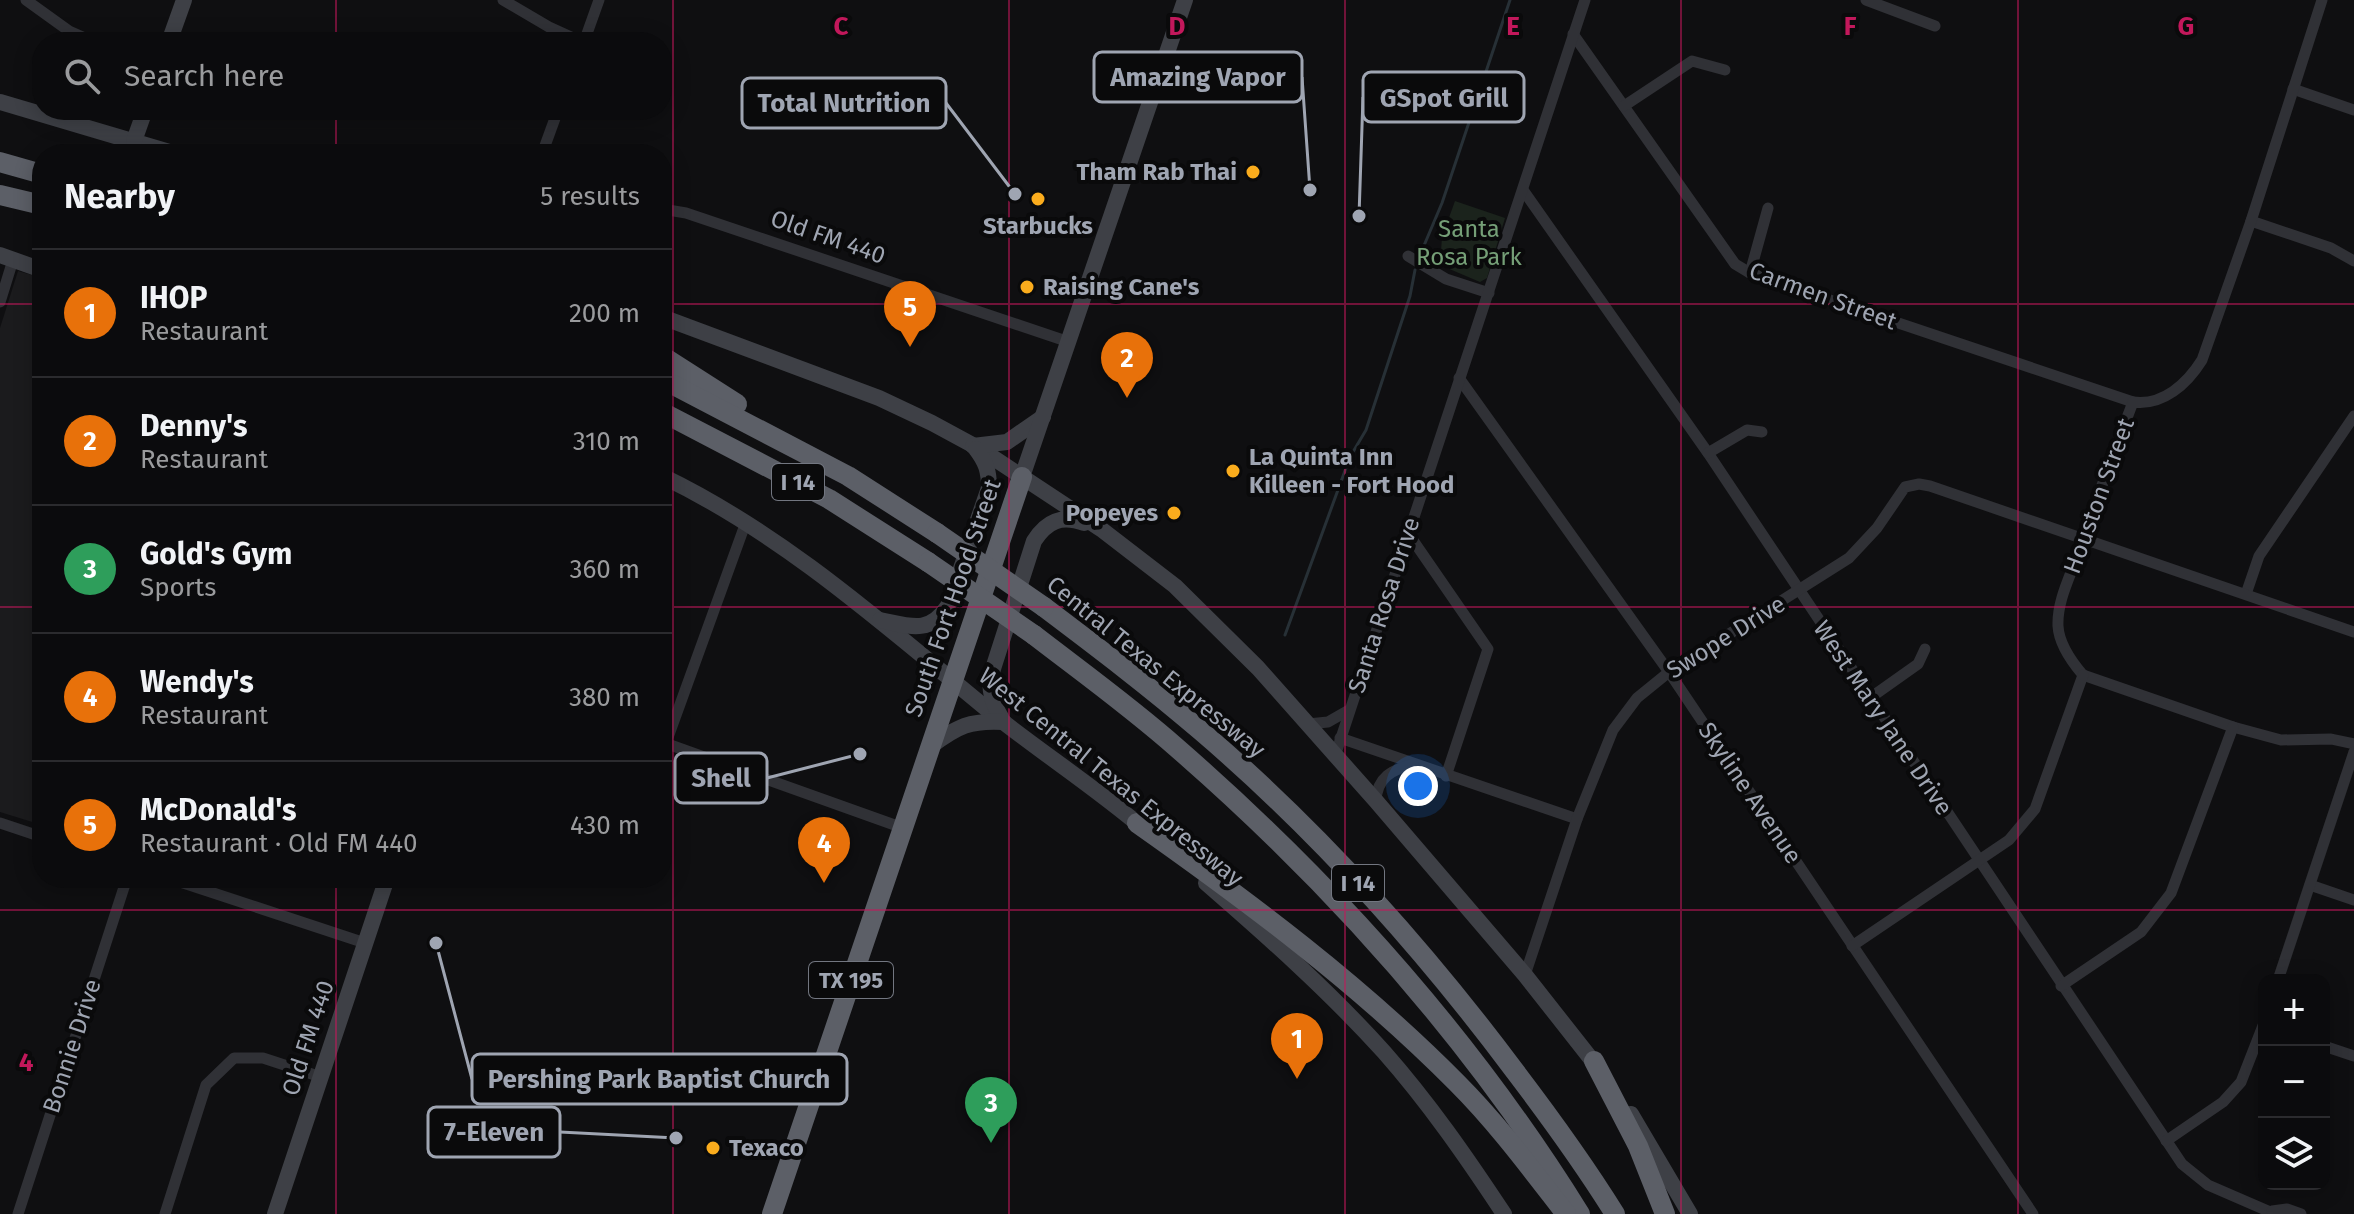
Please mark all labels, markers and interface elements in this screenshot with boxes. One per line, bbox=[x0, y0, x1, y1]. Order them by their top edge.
text: C bbox=[834, 11, 849, 42]
text: D bbox=[1169, 11, 1186, 42]
text: E bbox=[1506, 11, 1520, 42]
text: F bbox=[1844, 11, 1857, 42]
text: G bbox=[2178, 11, 2194, 42]
search box bbox=[32, 32, 672, 120]
callout: Amazing Vapor bbox=[1094, 52, 1302, 102]
icon: search bbox=[60, 54, 104, 98]
text: Search here bbox=[124, 58, 284, 94]
text: Amazing Vapor bbox=[1109, 62, 1286, 93]
callout: GSpot Grill bbox=[1363, 72, 1524, 122]
callout: Total Nutrition bbox=[742, 78, 946, 128]
text: GSpot Grill bbox=[1380, 83, 1509, 114]
text: Total Nutrition bbox=[758, 88, 930, 119]
place label: Tham Rab Thai bbox=[1077, 158, 1237, 186]
marker: Tham Rab Thai bbox=[1244, 163, 1262, 181]
text: Nearby bbox=[64, 176, 175, 217]
text: 5 results bbox=[540, 181, 640, 212]
marker: Starbucks bbox=[1029, 190, 1047, 208]
street label: Old FM 440 bbox=[767, 204, 889, 270]
place label: Starbucks bbox=[983, 212, 1093, 240]
park label: Santa Rosa Park bbox=[1416, 215, 1523, 271]
street label: Carmen Street bbox=[1746, 256, 1901, 336]
place label: Raising Cane's bbox=[1043, 273, 1200, 301]
marker: Raising Cane's bbox=[1018, 278, 1036, 296]
text: IHOP bbox=[140, 280, 208, 316]
pin: 5 bbox=[884, 281, 936, 347]
text: 1 bbox=[84, 298, 96, 329]
text: 200 m bbox=[569, 298, 640, 329]
text: Restaurant bbox=[140, 316, 268, 347]
pin: 2 bbox=[1101, 332, 1153, 398]
text: Denny's bbox=[140, 408, 247, 444]
street label: Houston Street bbox=[2058, 414, 2140, 578]
text: 2 bbox=[83, 426, 97, 457]
text: 310 m bbox=[573, 426, 640, 457]
place label: La Quinta Inn Killeen - Fort Hood bbox=[1249, 443, 1454, 499]
text: Restaurant bbox=[140, 444, 268, 475]
marker: La Quinta Inn Killeen - Fort Hood bbox=[1224, 462, 1242, 480]
road number: I 14 bbox=[772, 464, 824, 500]
street label: South Fort Hood Street bbox=[899, 475, 1007, 721]
place label: Popeyes bbox=[1066, 499, 1158, 527]
marker: Popeyes bbox=[1165, 504, 1183, 522]
street label: Santa Rosa Drive bbox=[1342, 514, 1426, 696]
text: Gold's Gym bbox=[140, 536, 292, 572]
text: 3 bbox=[83, 554, 97, 585]
text: 360 m bbox=[569, 554, 640, 585]
street label: Central Texas Expressway bbox=[1041, 570, 1271, 764]
text: Sports bbox=[140, 572, 216, 603]
street label: Swope Drive bbox=[1662, 590, 1790, 684]
street label: West Mary Jane Drive bbox=[1808, 616, 1958, 820]
street label: West Central Texas Expressway bbox=[973, 662, 1249, 892]
text: Wendy's bbox=[140, 664, 254, 700]
text: 4 bbox=[83, 682, 97, 713]
text: 380 m bbox=[569, 682, 640, 713]
text: Restaurant bbox=[140, 700, 268, 731]
street label: Skyline Avenue bbox=[1693, 717, 1807, 869]
callout: Shell bbox=[675, 753, 767, 803]
text: Shell bbox=[691, 763, 751, 794]
your location bbox=[1398, 766, 1438, 806]
text: McDonald's bbox=[140, 792, 297, 828]
text: 5 bbox=[83, 810, 97, 841]
text: 430 m bbox=[570, 810, 640, 841]
pin: 4 bbox=[798, 817, 850, 883]
text: Restaurant · Old FM 440 bbox=[140, 828, 418, 859]
road number: I 14 bbox=[1332, 865, 1384, 901]
road number: TX 195 bbox=[809, 962, 893, 998]
map controls bbox=[2258, 974, 2330, 1190]
button: + bbox=[2258, 974, 2330, 1046]
street label: Bonnie Drive bbox=[37, 975, 107, 1117]
street label: Old FM 440 bbox=[276, 977, 340, 1099]
pin: 1 bbox=[1271, 1013, 1323, 1079]
button: − bbox=[2258, 1046, 2330, 1118]
text: 4 bbox=[19, 1047, 34, 1078]
callout: Pershing Park Baptist Church bbox=[472, 1054, 847, 1104]
text: Pershing Park Baptist Church bbox=[488, 1064, 830, 1095]
pin: 3 bbox=[965, 1077, 1017, 1143]
callout: 7-Eleven bbox=[428, 1107, 560, 1157]
text: 7-Eleven bbox=[444, 1117, 544, 1148]
button: layers bbox=[2258, 1118, 2330, 1190]
place label: Texaco bbox=[729, 1134, 804, 1162]
marker: Texaco bbox=[704, 1139, 722, 1157]

